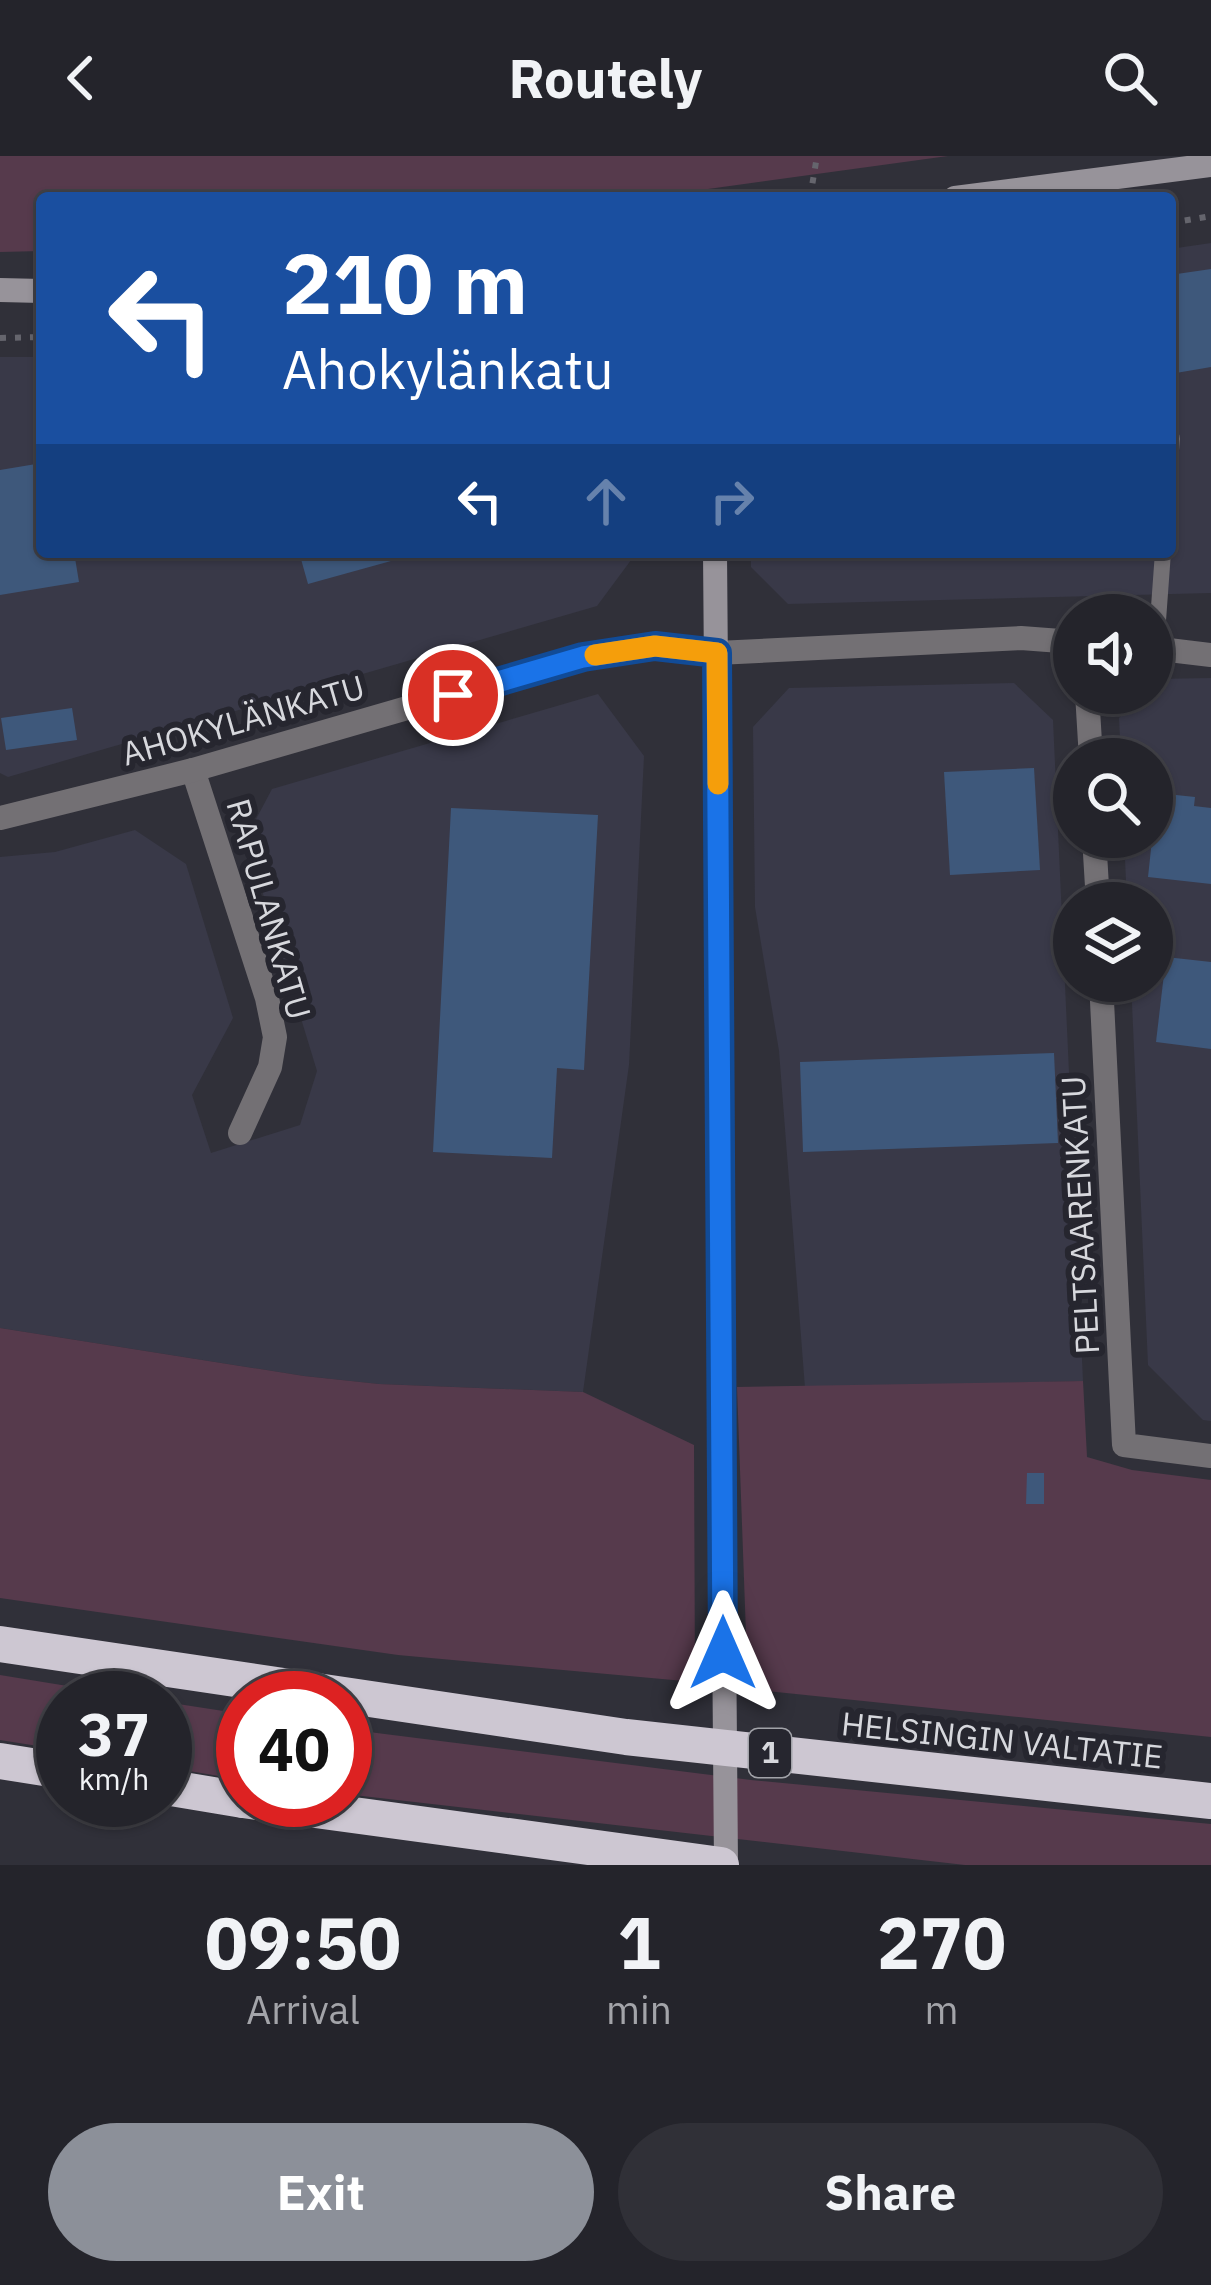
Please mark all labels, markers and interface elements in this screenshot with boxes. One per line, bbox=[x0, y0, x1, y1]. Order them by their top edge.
text: Routely bbox=[509, 43, 702, 113]
icon: back bbox=[48, 45, 114, 111]
icon: search bbox=[1097, 45, 1163, 111]
text: 210 m bbox=[282, 228, 528, 337]
icon: left bbox=[84, 240, 240, 396]
text: Ahokylänkatu bbox=[282, 334, 614, 404]
icon: left bbox=[447, 468, 513, 534]
icon: ahead bbox=[573, 468, 639, 534]
icon: right bbox=[699, 468, 765, 534]
map controls bbox=[1053, 594, 1173, 1002]
button: sound bbox=[1053, 594, 1173, 714]
pin bbox=[402, 644, 504, 746]
icon: arrive bbox=[420, 662, 486, 728]
street label: AHOKYLÄNKATU bbox=[116, 664, 369, 775]
button: search bbox=[1053, 738, 1173, 858]
street label: RAPULANKATU bbox=[217, 794, 321, 1024]
button: layers bbox=[1053, 882, 1173, 1002]
street label: PELTSAARENKATU bbox=[1051, 1075, 1108, 1355]
position arrow bbox=[660, 1590, 786, 1716]
speed limit sign: 40 bbox=[216, 1671, 372, 1827]
text: 37 bbox=[78, 1694, 150, 1773]
street label: HELSINGIN VALTATIE bbox=[839, 1701, 1165, 1778]
road number: 1 bbox=[749, 1729, 791, 1777]
text: km/h bbox=[79, 1759, 149, 1798]
text: 09:50 bbox=[205, 1895, 401, 1989]
text: 1 bbox=[617, 1895, 661, 1989]
text: 270 bbox=[877, 1895, 1006, 1989]
text: Arrival bbox=[246, 1984, 360, 2035]
text: min bbox=[606, 1984, 672, 2035]
text: m bbox=[924, 1984, 959, 2035]
button: Exit bbox=[48, 2123, 594, 2261]
button: Share bbox=[618, 2123, 1163, 2261]

